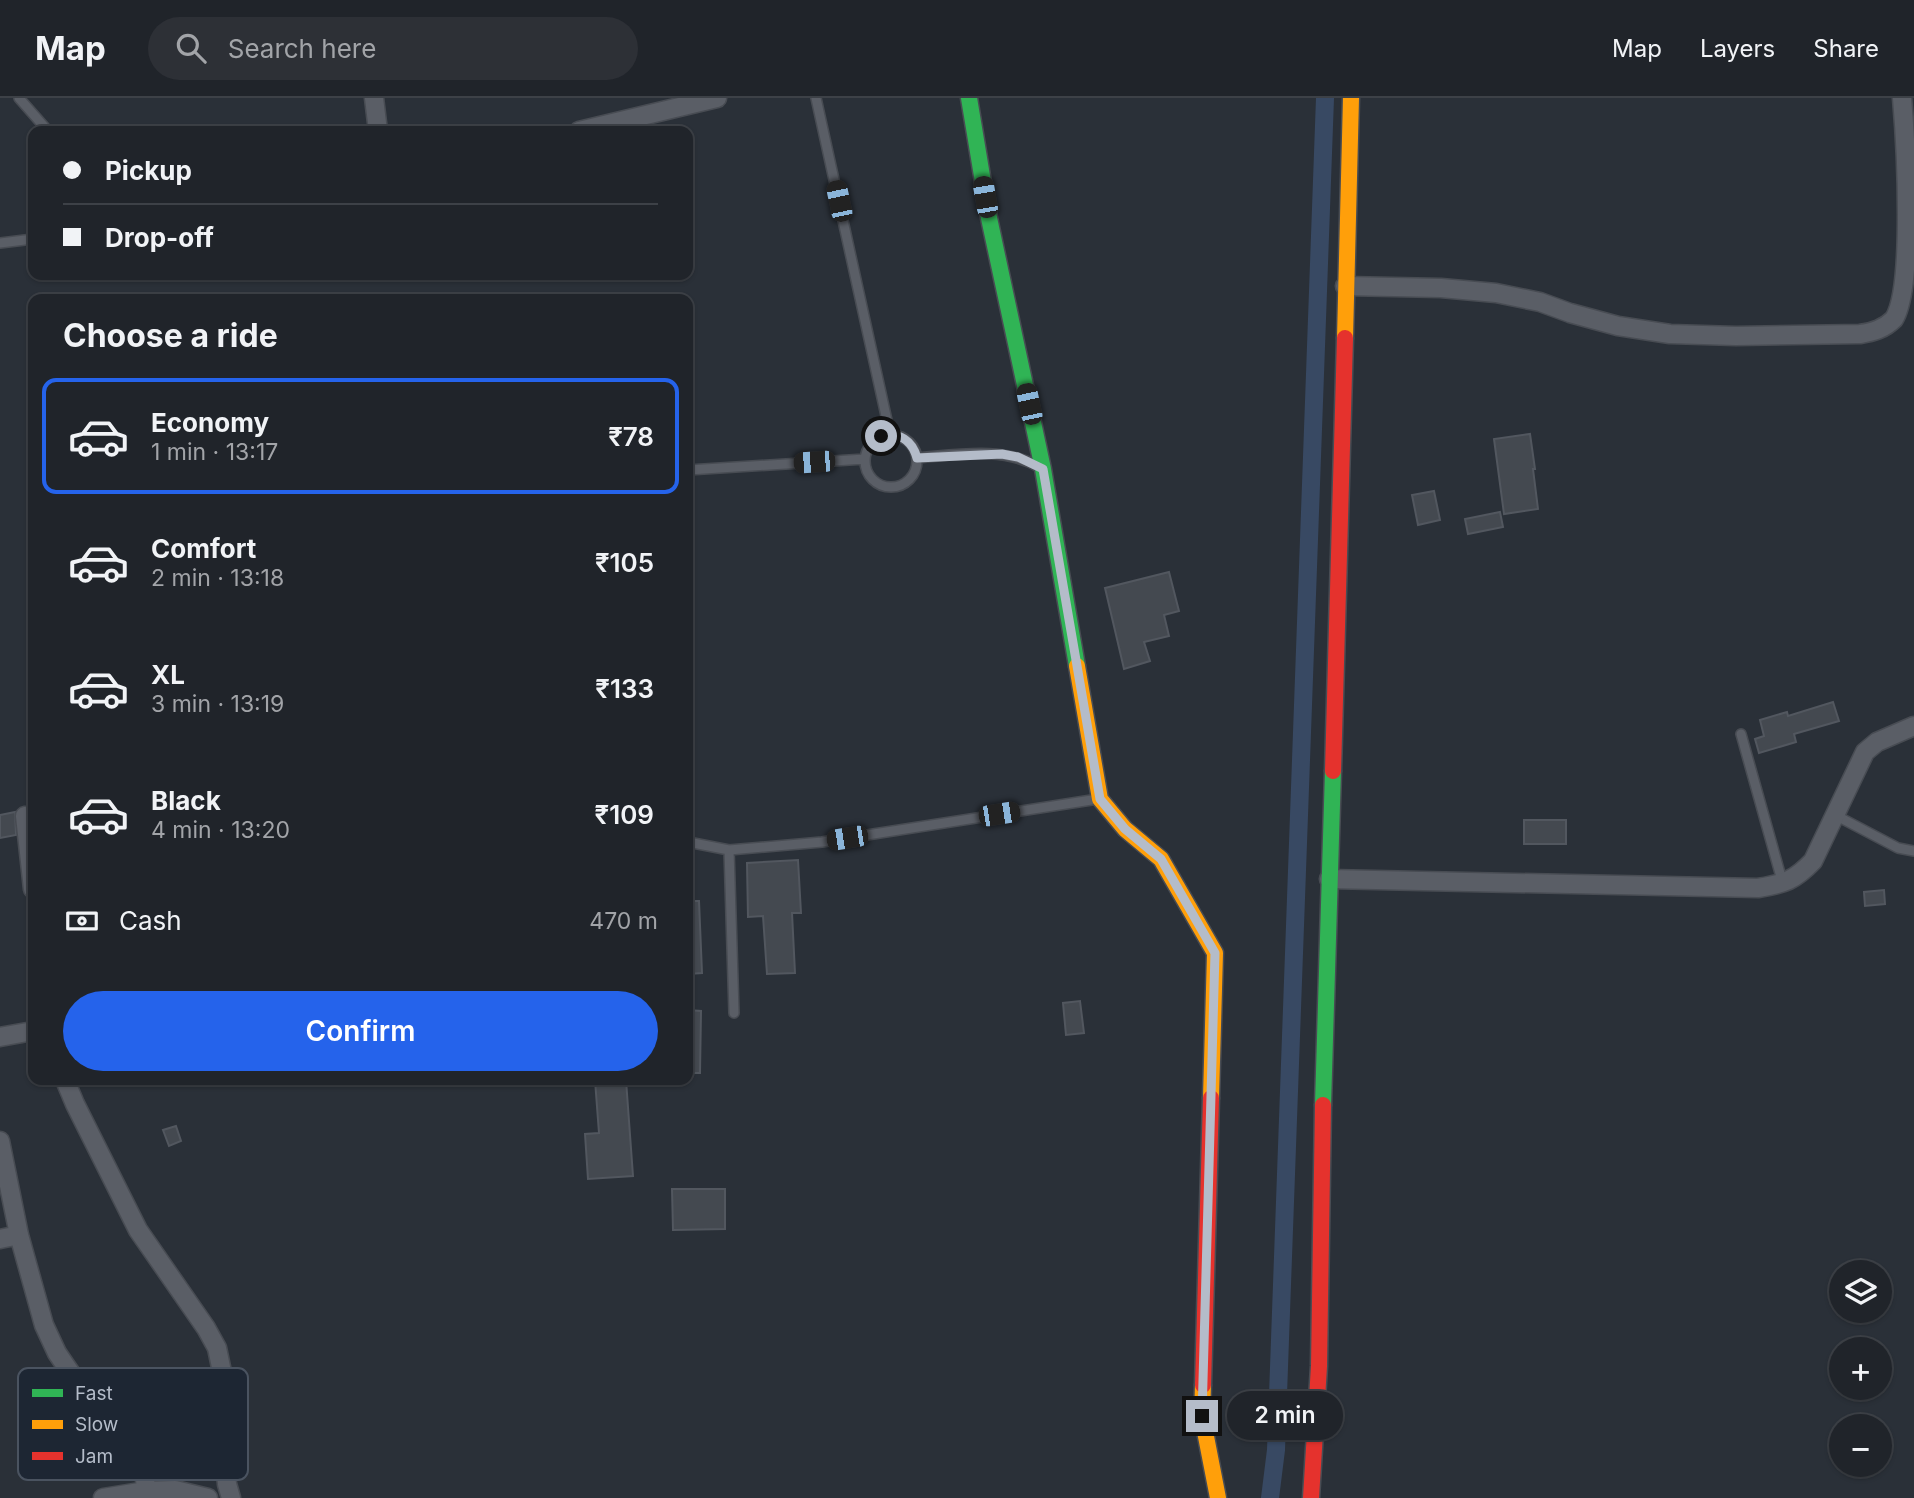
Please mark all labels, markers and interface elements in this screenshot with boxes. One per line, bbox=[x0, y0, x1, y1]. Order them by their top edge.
search box bbox=[148, 17, 638, 80]
text: Map bbox=[35, 28, 106, 68]
icon: search bbox=[172, 29, 210, 67]
text: Search here bbox=[228, 33, 376, 64]
text: Map bbox=[1612, 34, 1662, 63]
text: Layers bbox=[1700, 34, 1775, 63]
text: Share bbox=[1813, 34, 1879, 63]
text: Pickup bbox=[105, 155, 192, 186]
car bbox=[972, 174, 999, 220]
car bbox=[825, 178, 854, 224]
text: Drop-off bbox=[105, 222, 214, 253]
text: Choose a ride bbox=[63, 316, 278, 355]
car bbox=[1015, 381, 1044, 427]
icon: car bbox=[67, 405, 130, 468]
text: Economy bbox=[151, 407, 269, 438]
route start bbox=[865, 420, 897, 452]
text: ₹78 bbox=[608, 421, 654, 452]
text: 1 min · 13:17 bbox=[151, 438, 278, 466]
car bbox=[793, 450, 836, 474]
icon: car bbox=[67, 531, 130, 594]
text: Comfort bbox=[151, 533, 256, 564]
text: ₹105 bbox=[595, 547, 654, 578]
text: 2 min · 13:18 bbox=[151, 564, 284, 592]
icon: car bbox=[67, 657, 130, 720]
text: XL bbox=[151, 659, 185, 690]
text: ₹133 bbox=[595, 673, 654, 704]
text: 3 min · 13:19 bbox=[151, 690, 284, 718]
icon: car bbox=[67, 783, 130, 846]
text: Black bbox=[151, 785, 221, 816]
text: ₹109 bbox=[595, 799, 654, 830]
car bbox=[977, 800, 1022, 828]
text: 4 min · 13:20 bbox=[151, 816, 290, 844]
car bbox=[825, 824, 870, 852]
icon: cash bbox=[63, 902, 101, 940]
text: Cash bbox=[119, 905, 182, 936]
text: 470 m bbox=[589, 907, 658, 935]
button: Confirm bbox=[63, 991, 658, 1071]
map controls bbox=[1829, 1260, 1892, 1477]
button: layers bbox=[1829, 1260, 1892, 1323]
button: + bbox=[1829, 1337, 1892, 1400]
legend bbox=[18, 1368, 248, 1480]
text: Fast bbox=[75, 1382, 113, 1405]
callout: 2 min bbox=[1226, 1392, 1342, 1440]
route end bbox=[1186, 1400, 1218, 1432]
text: 2 min bbox=[1255, 1401, 1315, 1429]
text: Slow bbox=[75, 1413, 118, 1436]
button: − bbox=[1829, 1414, 1892, 1477]
text: Jam bbox=[75, 1445, 113, 1468]

